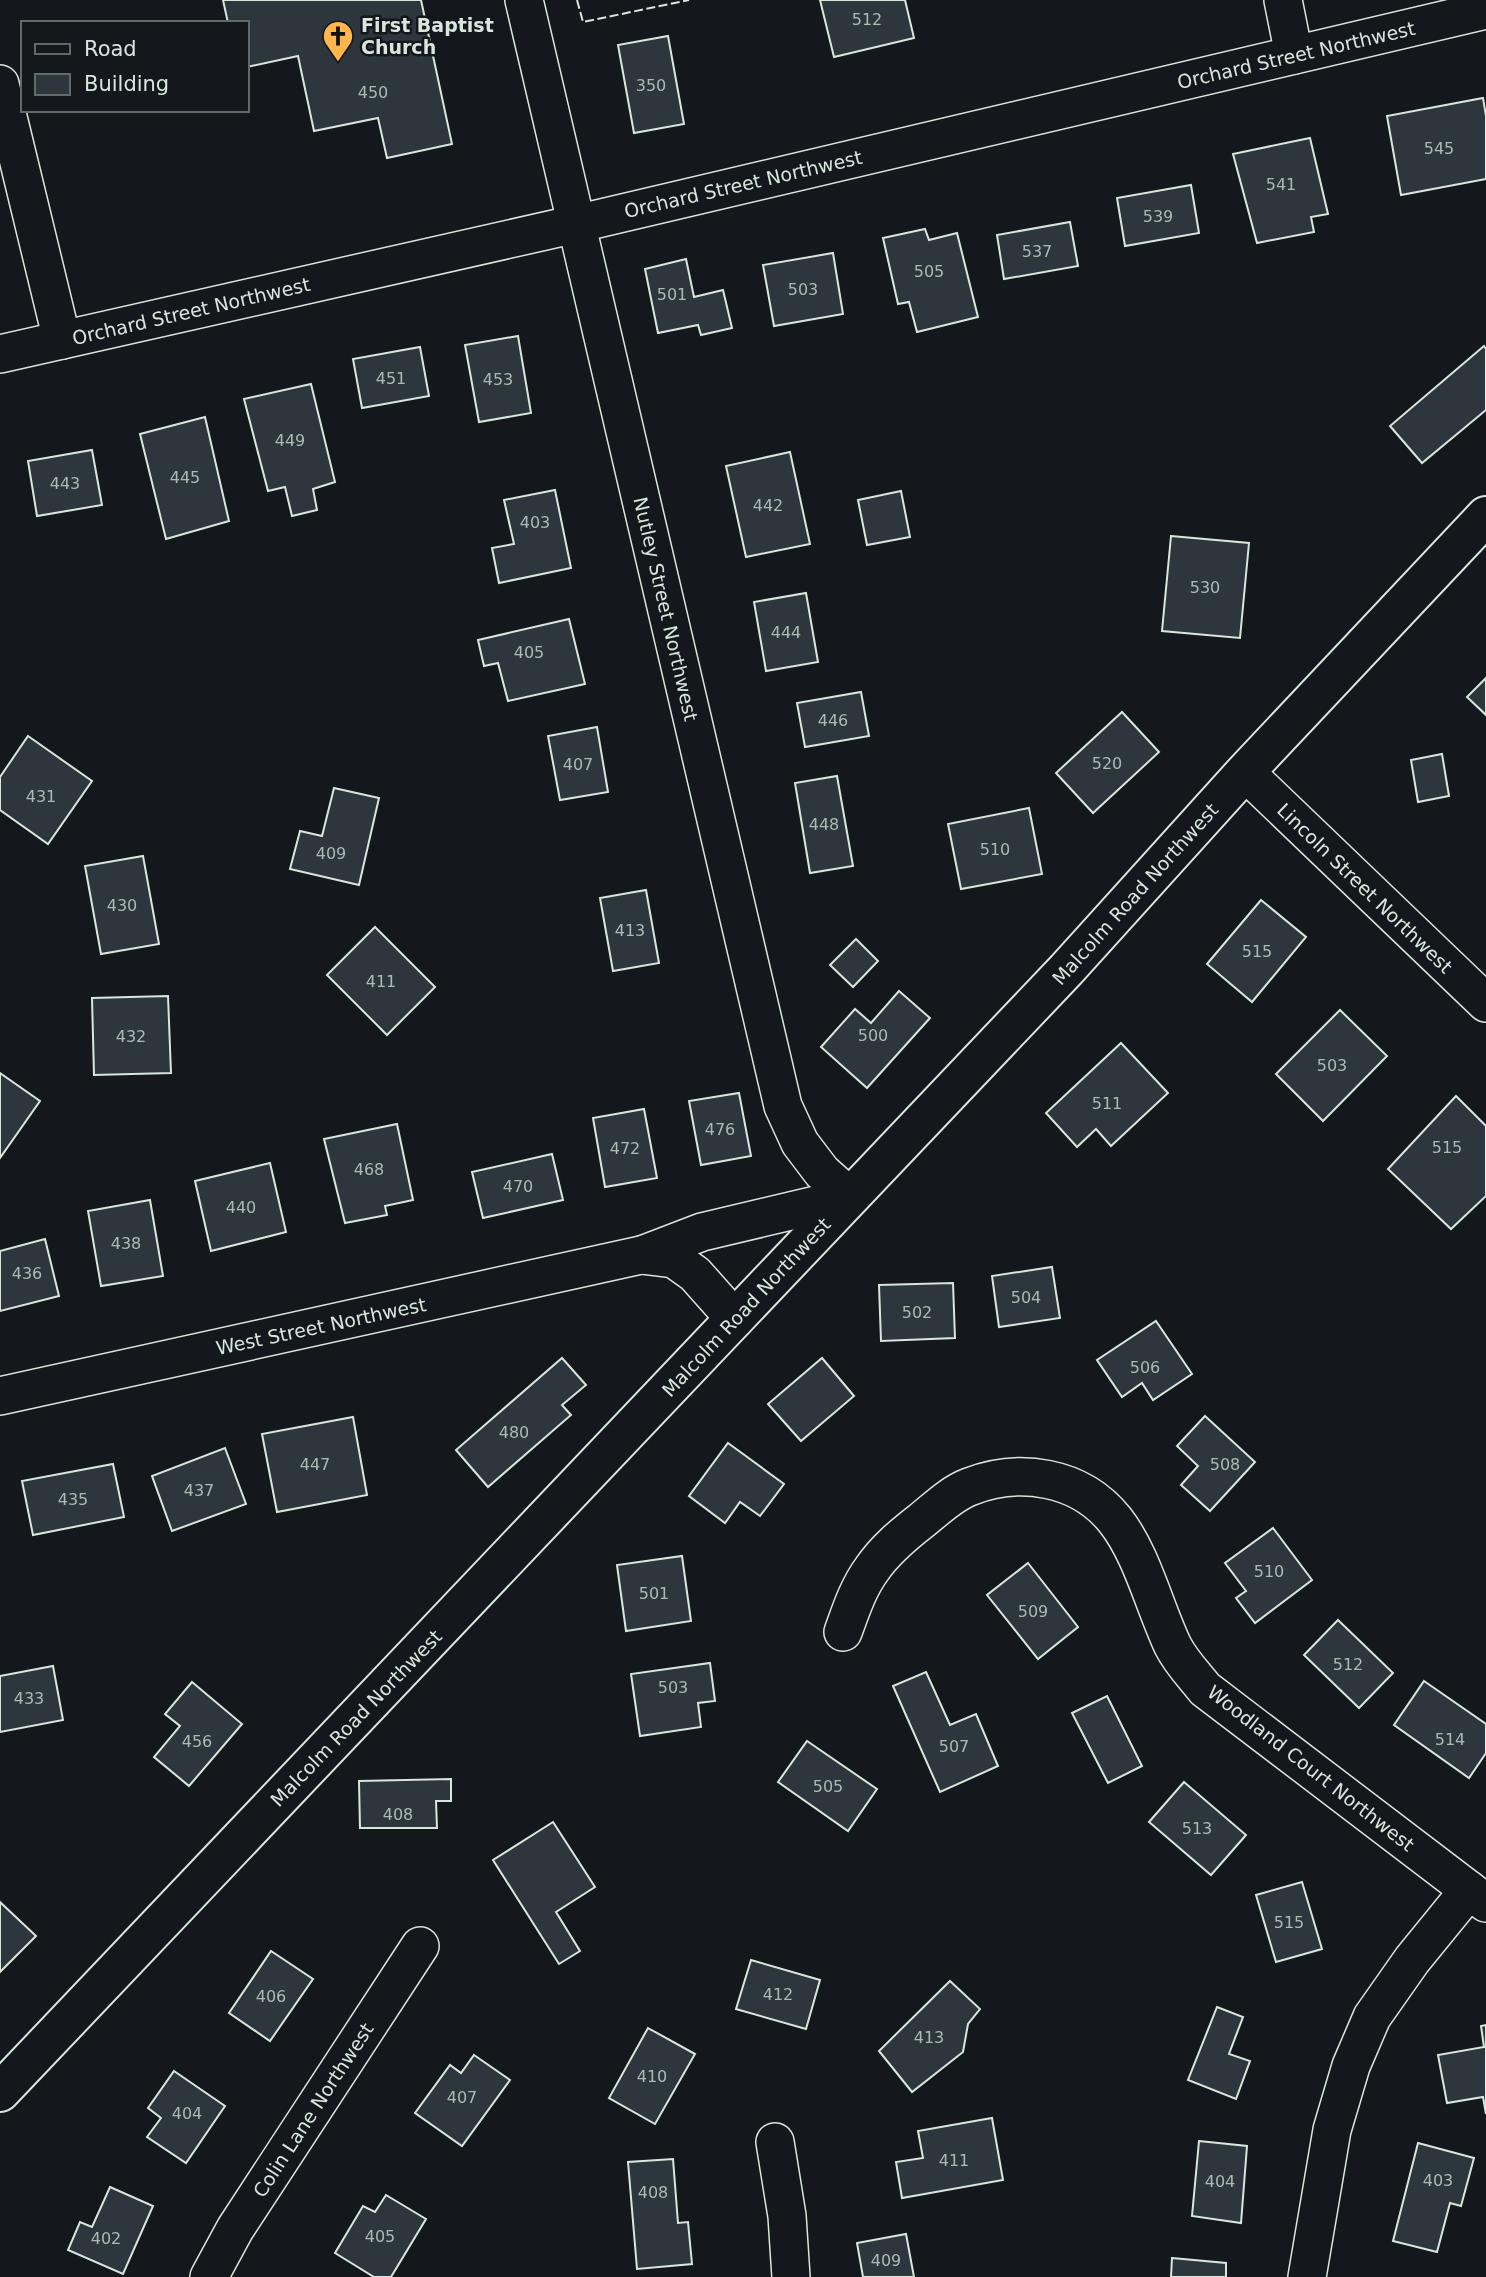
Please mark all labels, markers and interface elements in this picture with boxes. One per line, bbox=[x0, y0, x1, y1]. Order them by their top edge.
house number: 512 bbox=[852, 10, 882, 29]
place label: First Baptist Church bbox=[361, 14, 494, 58]
street label: Orchard Street Northwest bbox=[1175, 17, 1417, 93]
church icon: First Baptist Church bbox=[321, 19, 355, 63]
legend bbox=[21, 21, 248, 112]
text: Road bbox=[84, 37, 137, 61]
text: Building bbox=[84, 72, 169, 96]
house number: 350 bbox=[636, 76, 666, 95]
house number: 450 bbox=[358, 83, 388, 102]
house number: 545 bbox=[1424, 139, 1454, 158]
street label: Orchard Street Northwest bbox=[622, 146, 864, 222]
house number: 541 bbox=[1266, 175, 1296, 194]
house number: 539 bbox=[1143, 207, 1173, 226]
house number: 537 bbox=[1022, 242, 1052, 261]
house number: 505 bbox=[914, 262, 944, 281]
street label: Orchard Street Northwest bbox=[70, 273, 312, 349]
house number: 503 bbox=[788, 280, 818, 299]
house number: 501 bbox=[657, 285, 687, 304]
house number: 451 bbox=[376, 369, 406, 388]
house number: 453 bbox=[483, 370, 513, 389]
house number: 449 bbox=[275, 431, 305, 450]
house number: 445 bbox=[170, 468, 200, 487]
house number: 443 bbox=[50, 474, 80, 493]
street label: Nutley Street Northwest bbox=[629, 495, 703, 723]
house number: 442 bbox=[753, 496, 783, 515]
house number: 403 bbox=[520, 513, 550, 532]
house number: 530 bbox=[1190, 578, 1220, 597]
house number: 444 bbox=[771, 623, 801, 642]
house number: 405 bbox=[514, 643, 544, 662]
house number: 446 bbox=[818, 711, 848, 730]
house number: 520 bbox=[1092, 754, 1122, 773]
house number: 407 bbox=[563, 755, 593, 774]
house number: 431 bbox=[26, 787, 56, 806]
street label: Malcolm Road Northwest bbox=[1048, 799, 1222, 989]
street label: Lincoln Street Northwest bbox=[1273, 799, 1457, 977]
house number: 448 bbox=[809, 815, 839, 834]
house number: 510 bbox=[980, 840, 1010, 859]
house number: 409 bbox=[316, 844, 346, 863]
house number: 430 bbox=[107, 896, 137, 915]
house number: 413 bbox=[615, 921, 645, 940]
house number: 515 bbox=[1242, 942, 1272, 961]
house number: 411 bbox=[366, 972, 396, 991]
house number: 500 bbox=[858, 1026, 888, 1045]
house number: 432 bbox=[116, 1027, 146, 1046]
house number: 503 bbox=[1317, 1056, 1347, 1075]
house number: 511 bbox=[1092, 1094, 1122, 1113]
house number: 476 bbox=[705, 1120, 735, 1139]
house number: 515 bbox=[1432, 1138, 1462, 1157]
house number: 472 bbox=[610, 1139, 640, 1158]
house number: 468 bbox=[354, 1160, 384, 1179]
house number: 470 bbox=[503, 1177, 533, 1196]
house number: 440 bbox=[226, 1198, 256, 1217]
street label: Malcolm Road Northwest bbox=[657, 1213, 835, 1401]
house number: 438 bbox=[111, 1234, 141, 1253]
house number: 436 bbox=[12, 1264, 42, 1283]
house number: 504 bbox=[1011, 1288, 1041, 1307]
street label: West Street Northwest bbox=[214, 1293, 428, 1359]
house number: 502 bbox=[902, 1303, 932, 1322]
house number: 506 bbox=[1130, 1358, 1160, 1377]
house number: 480 bbox=[499, 1423, 529, 1442]
house number: 447 bbox=[300, 1455, 330, 1474]
house number: 508 bbox=[1210, 1455, 1240, 1474]
house number: 437 bbox=[184, 1481, 214, 1500]
house number: 435 bbox=[58, 1490, 88, 1509]
house number: 510 bbox=[1254, 1562, 1284, 1581]
house number: 501 bbox=[639, 1584, 669, 1603]
house number: 509 bbox=[1018, 1602, 1048, 1621]
street label: Malcolm Road Northwest bbox=[266, 1625, 446, 1811]
house number: 512 bbox=[1333, 1655, 1363, 1674]
house number: 503 bbox=[658, 1678, 688, 1697]
street label: Woodland Court Northwest bbox=[1203, 1681, 1419, 1855]
house number: 433 bbox=[14, 1689, 44, 1708]
house number: 514 bbox=[1435, 1730, 1465, 1749]
house number: 456 bbox=[182, 1732, 212, 1751]
house number: 507 bbox=[939, 1737, 969, 1756]
house number: 505 bbox=[813, 1777, 843, 1796]
house number: 408 bbox=[383, 1805, 413, 1824]
house number: 513 bbox=[1182, 1819, 1212, 1838]
house number: 515 bbox=[1274, 1913, 1304, 1932]
house number: 412 bbox=[763, 1985, 793, 2004]
house number: 406 bbox=[256, 1987, 286, 2006]
street label: Colin Lane Northwest bbox=[248, 2019, 378, 2201]
house number: 413 bbox=[914, 2028, 944, 2047]
house number: 410 bbox=[637, 2067, 667, 2086]
house number: 407 bbox=[447, 2088, 477, 2107]
house number: 404 bbox=[172, 2104, 202, 2123]
house number: 411 bbox=[939, 2151, 969, 2170]
house number: 403 bbox=[1423, 2171, 1453, 2190]
house number: 404 bbox=[1205, 2172, 1235, 2191]
house number: 408 bbox=[638, 2183, 668, 2202]
house number: 405 bbox=[365, 2227, 395, 2246]
house number: 402 bbox=[91, 2229, 121, 2248]
house number: 409 bbox=[871, 2251, 901, 2270]

